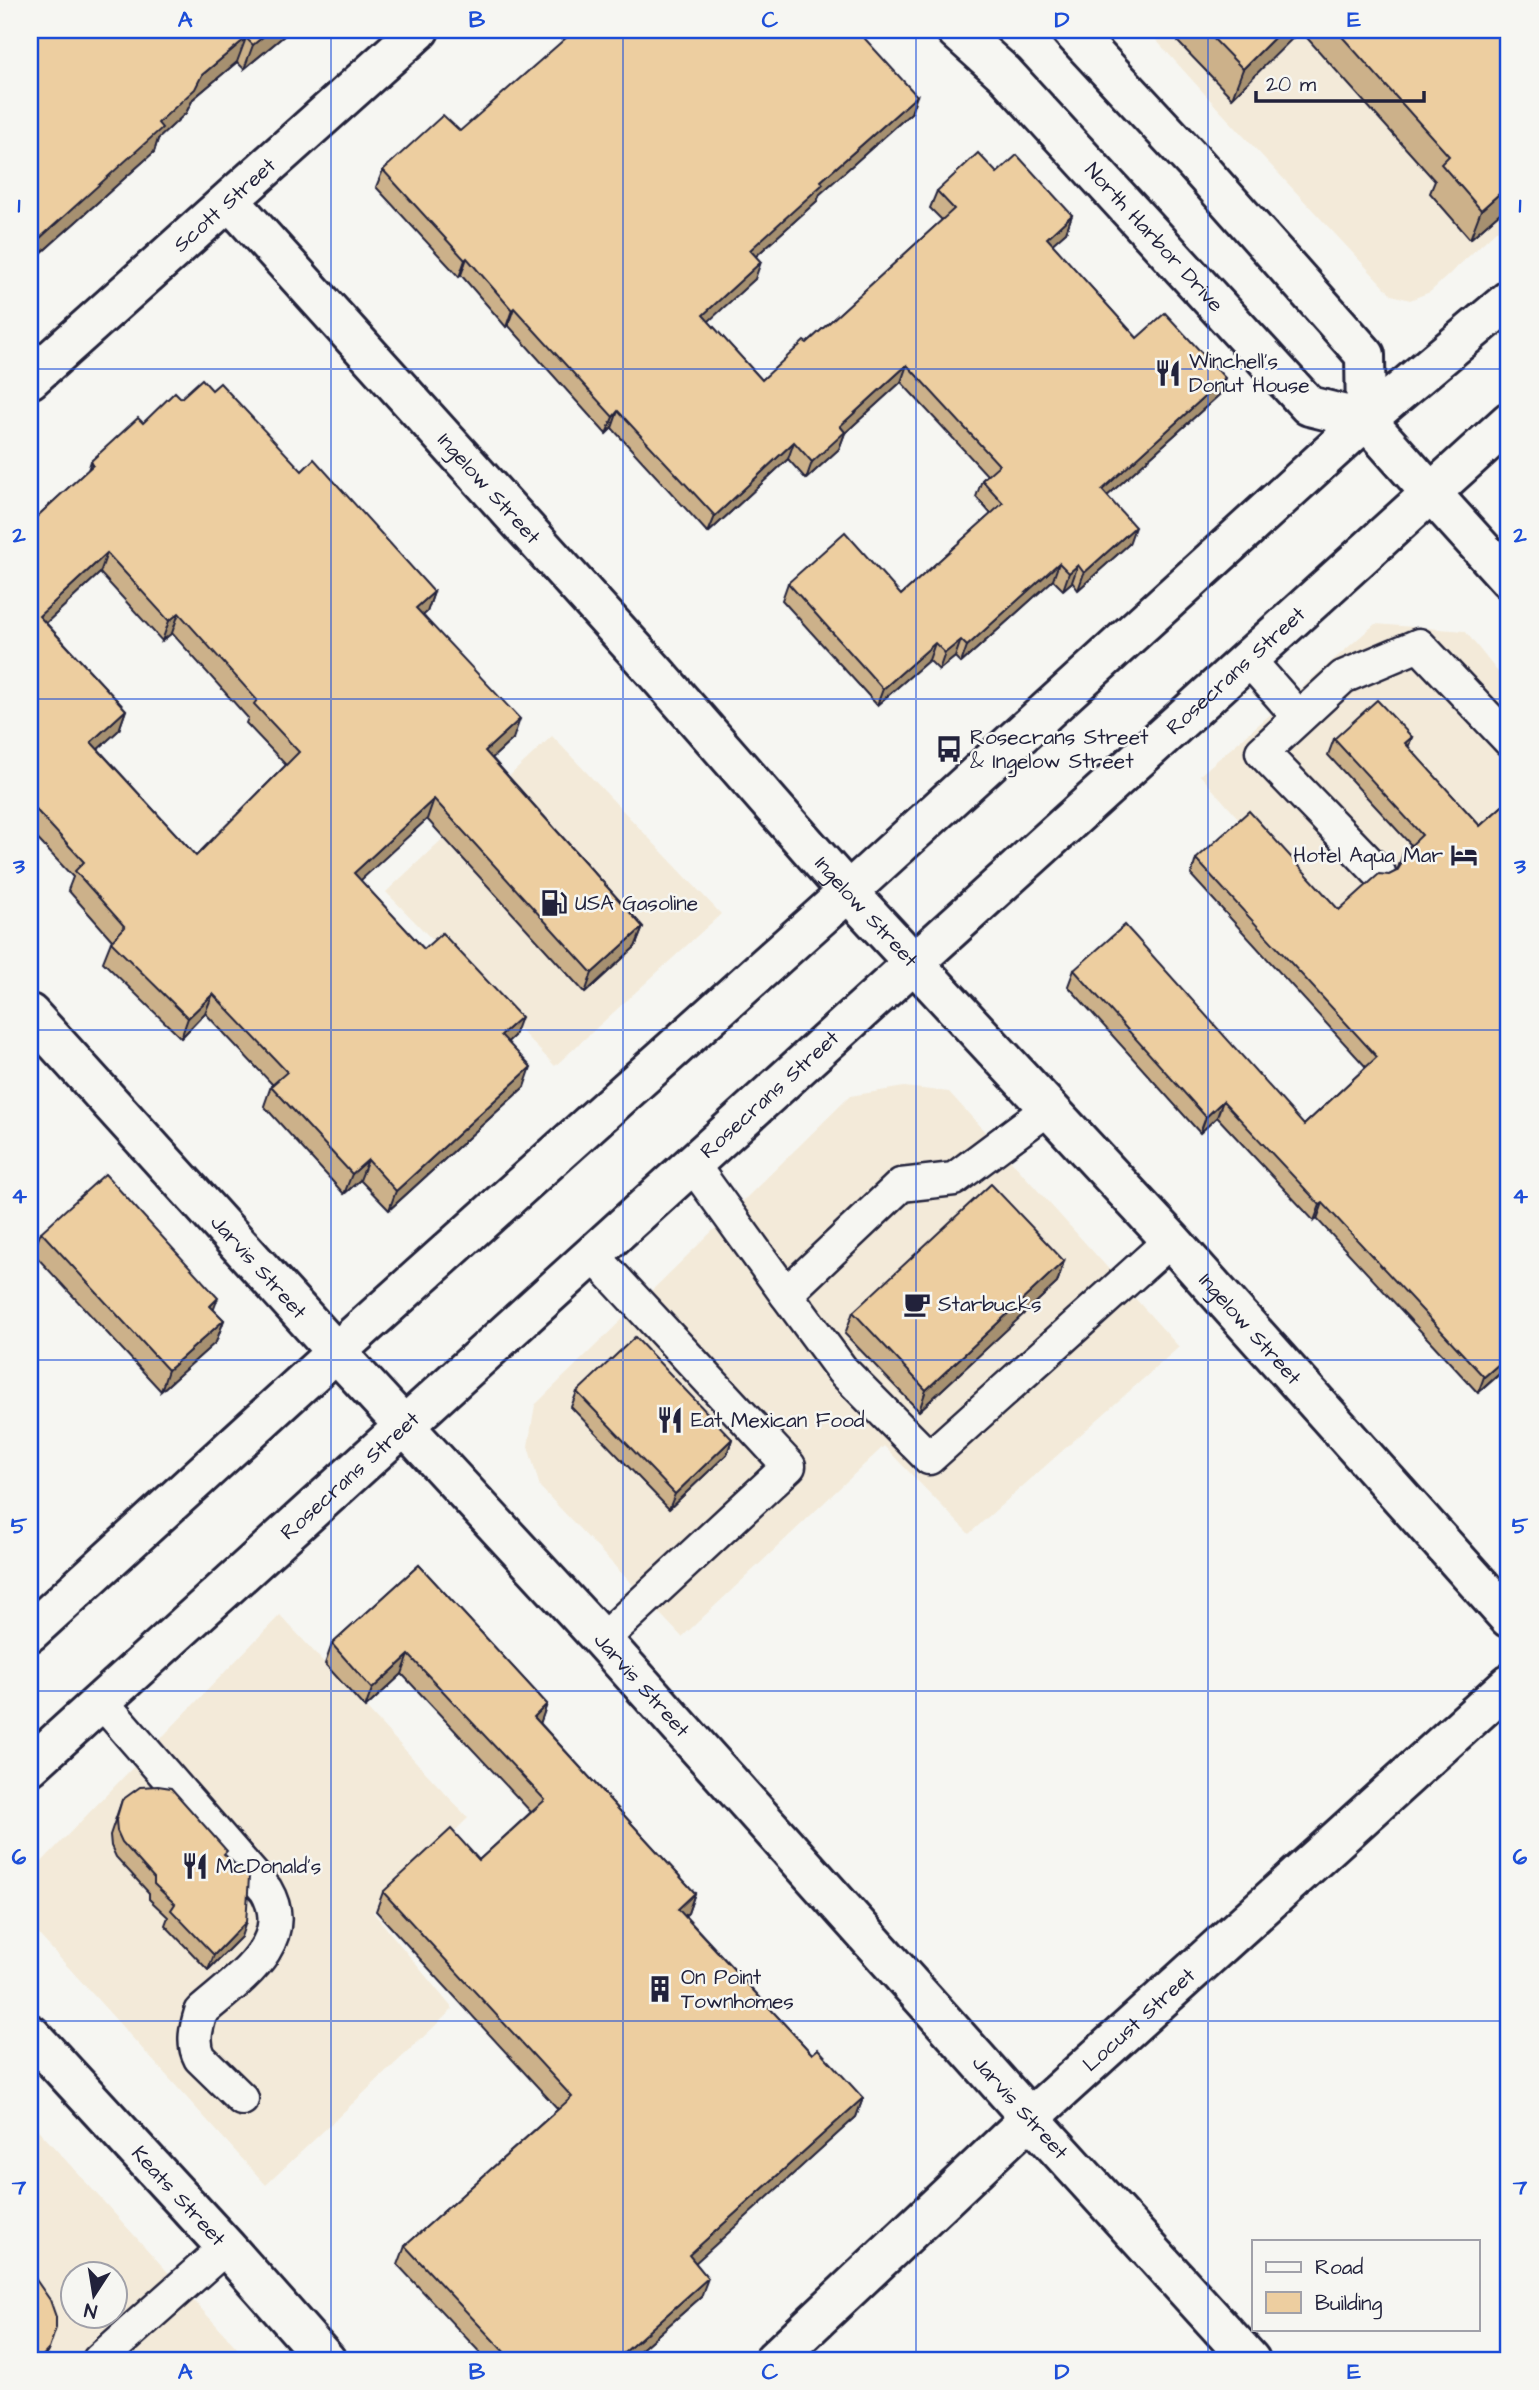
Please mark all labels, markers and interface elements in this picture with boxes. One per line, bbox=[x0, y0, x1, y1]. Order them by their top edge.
text: A bbox=[178, 4, 193, 36]
text: B bbox=[469, 4, 486, 36]
text: C bbox=[762, 4, 779, 36]
text: D bbox=[1055, 4, 1070, 36]
text: E bbox=[1347, 4, 1361, 36]
scale bar bbox=[1256, 60, 1424, 104]
text: 20 m bbox=[1266, 70, 1317, 99]
street label: Scott Street bbox=[167, 151, 282, 259]
street label: North Harbor Drive bbox=[1078, 156, 1230, 318]
text: 1 bbox=[18, 189, 21, 221]
text: 1 bbox=[1519, 189, 1522, 221]
place label: Winchell's Donut House bbox=[1189, 347, 1310, 400]
restaurant icon: Winchell's Donut House bbox=[1153, 358, 1183, 388]
street label: Ingelow Street bbox=[431, 426, 548, 551]
text: 2 bbox=[11, 519, 26, 551]
text: 2 bbox=[1512, 519, 1527, 551]
street label: Rosecrans Street bbox=[1160, 599, 1312, 741]
place label: Rosecrans Street & Ingelow Street bbox=[970, 723, 1149, 778]
bus stop icon: Rosecrans Street & Ingelow Street bbox=[934, 734, 964, 764]
hotel icon: Hotel Aqua Mar bbox=[1449, 840, 1479, 870]
place label: Hotel Aqua Mar bbox=[1293, 841, 1443, 870]
text: 3 bbox=[12, 850, 25, 882]
street label: Ingelow Street bbox=[808, 850, 925, 974]
text: 3 bbox=[1513, 850, 1526, 882]
fuel station icon: USA Gasoline bbox=[539, 888, 569, 918]
place label: USA Gasoline bbox=[575, 889, 698, 918]
street label: Rosecrans Street bbox=[693, 1023, 846, 1165]
text: 4 bbox=[11, 1180, 27, 1212]
text: 4 bbox=[1512, 1180, 1528, 1212]
street label: Jarvis Street bbox=[204, 1208, 314, 1326]
street label: Ingelow Street bbox=[1193, 1266, 1309, 1392]
cafe icon: Starbucks bbox=[902, 1289, 932, 1319]
place label: Starbucks bbox=[938, 1290, 1041, 1319]
street label: Rosecrans Street bbox=[274, 1404, 426, 1546]
restaurant icon: Eat Mexican Food bbox=[655, 1405, 685, 1435]
place label: Eat Mexican Food bbox=[691, 1406, 865, 1435]
text: 5 bbox=[11, 1510, 28, 1542]
text: 5 bbox=[1512, 1510, 1529, 1542]
street label: Jarvis Street bbox=[588, 1626, 697, 1744]
text: 6 bbox=[12, 1841, 27, 1873]
text: 6 bbox=[1513, 1841, 1528, 1873]
restaurant icon: McDonald's bbox=[180, 1851, 210, 1881]
place label: McDonald's bbox=[216, 1852, 321, 1881]
street label: Locust Street bbox=[1076, 1961, 1202, 2078]
place label: On Point Townhomes bbox=[681, 1963, 794, 2016]
building icon: On Point Townhomes bbox=[645, 1974, 675, 2004]
street label: Jarvis Street bbox=[966, 2049, 1075, 2166]
street label: Keats Street bbox=[125, 2139, 233, 2253]
text: 7 bbox=[11, 2171, 27, 2203]
text: 7 bbox=[1512, 2171, 1528, 2203]
legend bbox=[1252, 2240, 1480, 2330]
text: Road bbox=[1315, 2253, 1363, 2282]
north arrow bbox=[60, 2260, 130, 2330]
text: Building bbox=[1315, 2289, 1383, 2320]
text: N bbox=[82, 2296, 99, 2325]
text: A bbox=[178, 2356, 193, 2388]
text: B bbox=[469, 2356, 486, 2388]
text: C bbox=[762, 2356, 779, 2388]
text: D bbox=[1055, 2356, 1070, 2388]
text: E bbox=[1347, 2356, 1361, 2388]

